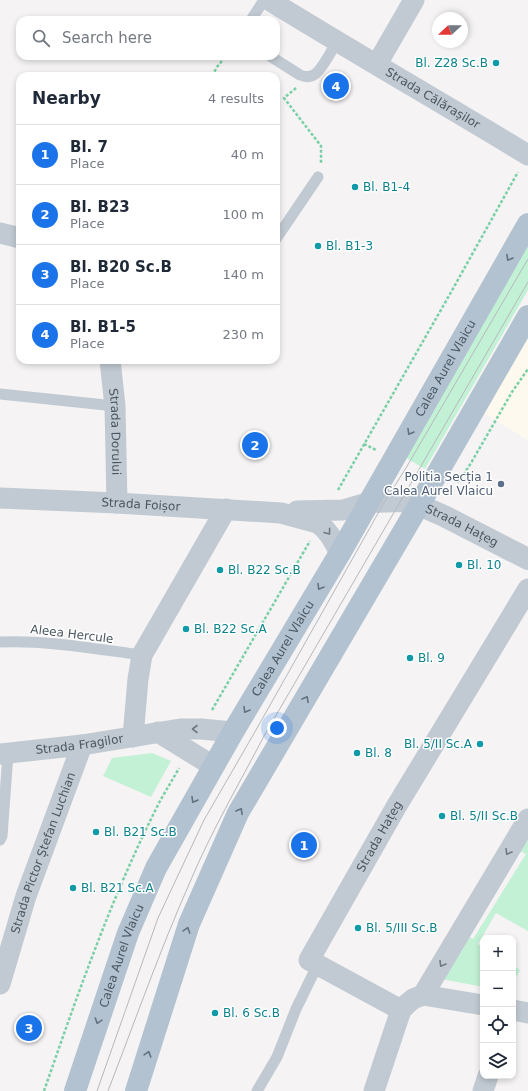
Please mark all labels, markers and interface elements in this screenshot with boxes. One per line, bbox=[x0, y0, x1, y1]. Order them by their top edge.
north arrow bbox=[432, 12, 468, 48]
search box bbox=[16, 16, 280, 60]
icon: search bbox=[30, 27, 52, 49]
text: Search here bbox=[62, 29, 152, 47]
place label: Bl. Z28 Sc.B bbox=[415, 56, 488, 70]
marker: Bl. Z28 Sc.B bbox=[491, 58, 501, 68]
street label: Strada Călărașilor bbox=[383, 65, 483, 132]
pin: 4 bbox=[323, 71, 349, 101]
text: Nearby bbox=[32, 88, 101, 108]
text: 4 results bbox=[208, 91, 264, 106]
text: Bl. 7 bbox=[70, 138, 108, 156]
text: 1 bbox=[40, 147, 50, 162]
text: 40 m bbox=[231, 147, 264, 162]
text: Place bbox=[70, 156, 105, 171]
place label: Bl. B1-4 bbox=[363, 180, 410, 194]
marker: Bl. B1-4 bbox=[350, 182, 360, 192]
text: Bl. B23 bbox=[70, 198, 130, 216]
text: 2 bbox=[40, 207, 50, 222]
text: 100 m bbox=[222, 207, 264, 222]
text: Place bbox=[70, 216, 105, 231]
place label: Bl. B1-3 bbox=[326, 239, 373, 253]
marker: Bl. B1-3 bbox=[313, 241, 323, 251]
one-way arrow bbox=[506, 254, 513, 261]
text: Bl. B20 Sc.B bbox=[70, 258, 172, 276]
text: 3 bbox=[40, 267, 50, 282]
text: 140 m bbox=[222, 267, 264, 282]
text: Place bbox=[70, 276, 105, 291]
street label: Calea Aurel Vlaicu bbox=[412, 317, 479, 419]
text: Bl. B1-5 bbox=[70, 318, 136, 336]
text: 4 bbox=[40, 327, 50, 342]
text: 230 m bbox=[222, 327, 264, 342]
text: Place bbox=[70, 336, 105, 351]
street label: Strada Dorului bbox=[106, 388, 123, 475]
one-way arrow bbox=[407, 428, 414, 435]
pin: 2 bbox=[242, 430, 268, 460]
place label: Politia Secția 1 Calea Aurel Vlaicu bbox=[384, 470, 493, 498]
marker: Politia Secția 1 Calea Aurel Vlaicu bbox=[496, 479, 506, 489]
street label: Strada Foișor bbox=[101, 495, 181, 514]
street label: Strada Hațeg bbox=[423, 502, 501, 550]
one-way arrow bbox=[323, 528, 330, 535]
place label: Bl. 10 bbox=[467, 558, 501, 572]
marker: Bl. 10 bbox=[454, 560, 464, 570]
place label: Bl. B22 Sc.B bbox=[228, 563, 301, 577]
marker: Bl. B22 Sc.B bbox=[215, 565, 225, 575]
one-way arrow bbox=[318, 583, 325, 590]
street label: Calea Aurel Vlaicu bbox=[249, 598, 317, 699]
street label: Aleea Hercule bbox=[30, 622, 114, 646]
place label: Bl. B22 Sc.A bbox=[194, 622, 268, 636]
marker: Bl. B22 Sc.A bbox=[181, 624, 191, 634]
place label: Bl. 9 bbox=[418, 651, 445, 665]
marker: Bl. 9 bbox=[405, 653, 415, 663]
one-way arrow bbox=[301, 696, 308, 703]
one-way arrow bbox=[243, 706, 251, 713]
your location bbox=[267, 718, 287, 738]
one-way arrow bbox=[192, 725, 198, 733]
street label: Strada Fragilor bbox=[35, 731, 124, 757]
place label: Bl. 5/II Sc.A bbox=[404, 737, 473, 751]
marker: Bl. 5/II Sc.A bbox=[475, 739, 485, 749]
place label: Bl. 8 bbox=[365, 746, 392, 760]
marker: Bl. 8 bbox=[352, 748, 362, 758]
street label: Strada Pictor Ștefan Luchian bbox=[8, 770, 78, 935]
one-way arrow bbox=[192, 796, 199, 803]
street label: Strada Hațeg bbox=[354, 798, 405, 874]
one-way arrow bbox=[235, 808, 243, 815]
place label: Bl. 5/II Sc.B bbox=[450, 809, 518, 823]
marker: Bl. 5/II Sc.B bbox=[437, 811, 447, 821]
place label: Bl. B21 Sc.B bbox=[104, 825, 177, 839]
marker: Bl. B21 Sc.B bbox=[91, 827, 101, 837]
pin: 1 bbox=[291, 830, 317, 860]
one-way arrow bbox=[505, 848, 513, 855]
place label: Bl. B21 Sc.A bbox=[81, 881, 155, 895]
marker: Bl. B21 Sc.A bbox=[68, 883, 78, 893]
street label: Calea Aurel Vlaicu bbox=[96, 902, 147, 1009]
place label: Bl. 5/III Sc.B bbox=[366, 921, 438, 935]
marker: Bl. 5/III Sc.B bbox=[353, 923, 363, 933]
one-way arrow bbox=[182, 926, 191, 933]
map controls bbox=[480, 935, 516, 1079]
button: + bbox=[480, 935, 516, 971]
one-way arrow bbox=[439, 960, 446, 967]
button: − bbox=[480, 971, 516, 1007]
place label: Bl. 6 Sc.B bbox=[223, 1006, 280, 1020]
button: locate bbox=[480, 1007, 516, 1043]
marker: Bl. 6 Sc.B bbox=[210, 1008, 220, 1018]
pin: 3 bbox=[16, 1013, 42, 1043]
one-way arrow bbox=[94, 1017, 103, 1024]
button: layers bbox=[480, 1043, 516, 1079]
one-way arrow bbox=[143, 1050, 152, 1057]

